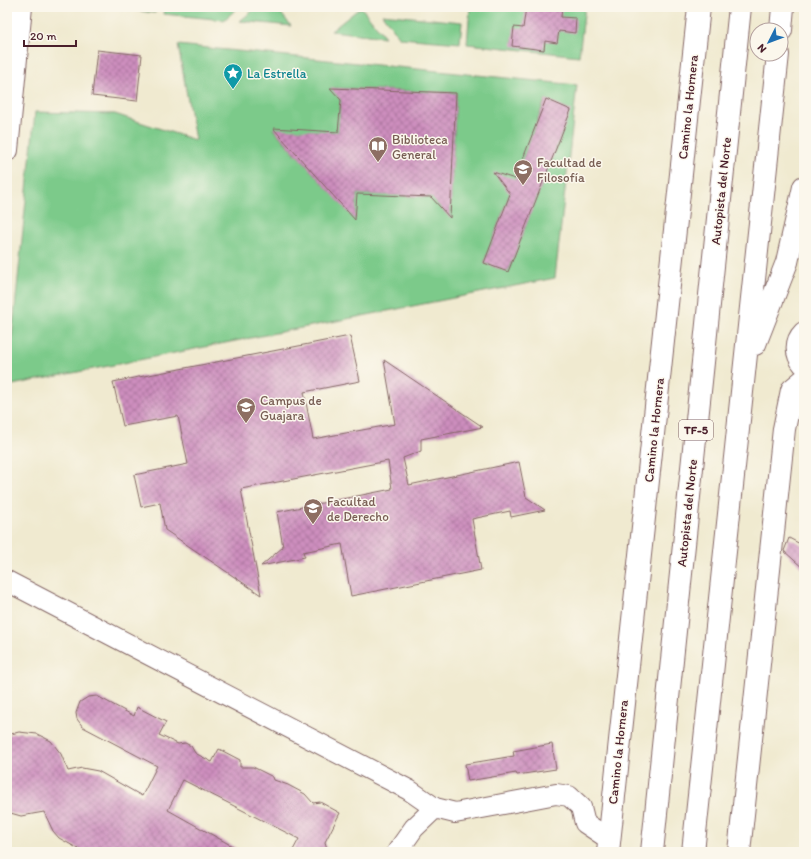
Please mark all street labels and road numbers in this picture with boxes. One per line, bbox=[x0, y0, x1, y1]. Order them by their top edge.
street label: Camino la Hornera bbox=[675, 54, 701, 160]
street label: Autopista del Norte bbox=[708, 136, 734, 246]
street label: Camino la Hornera bbox=[641, 377, 667, 483]
road number: TF-5 bbox=[679, 420, 713, 440]
street label: Autopista del Norte bbox=[674, 458, 700, 568]
street label: Camino la Hornera bbox=[605, 699, 631, 805]

